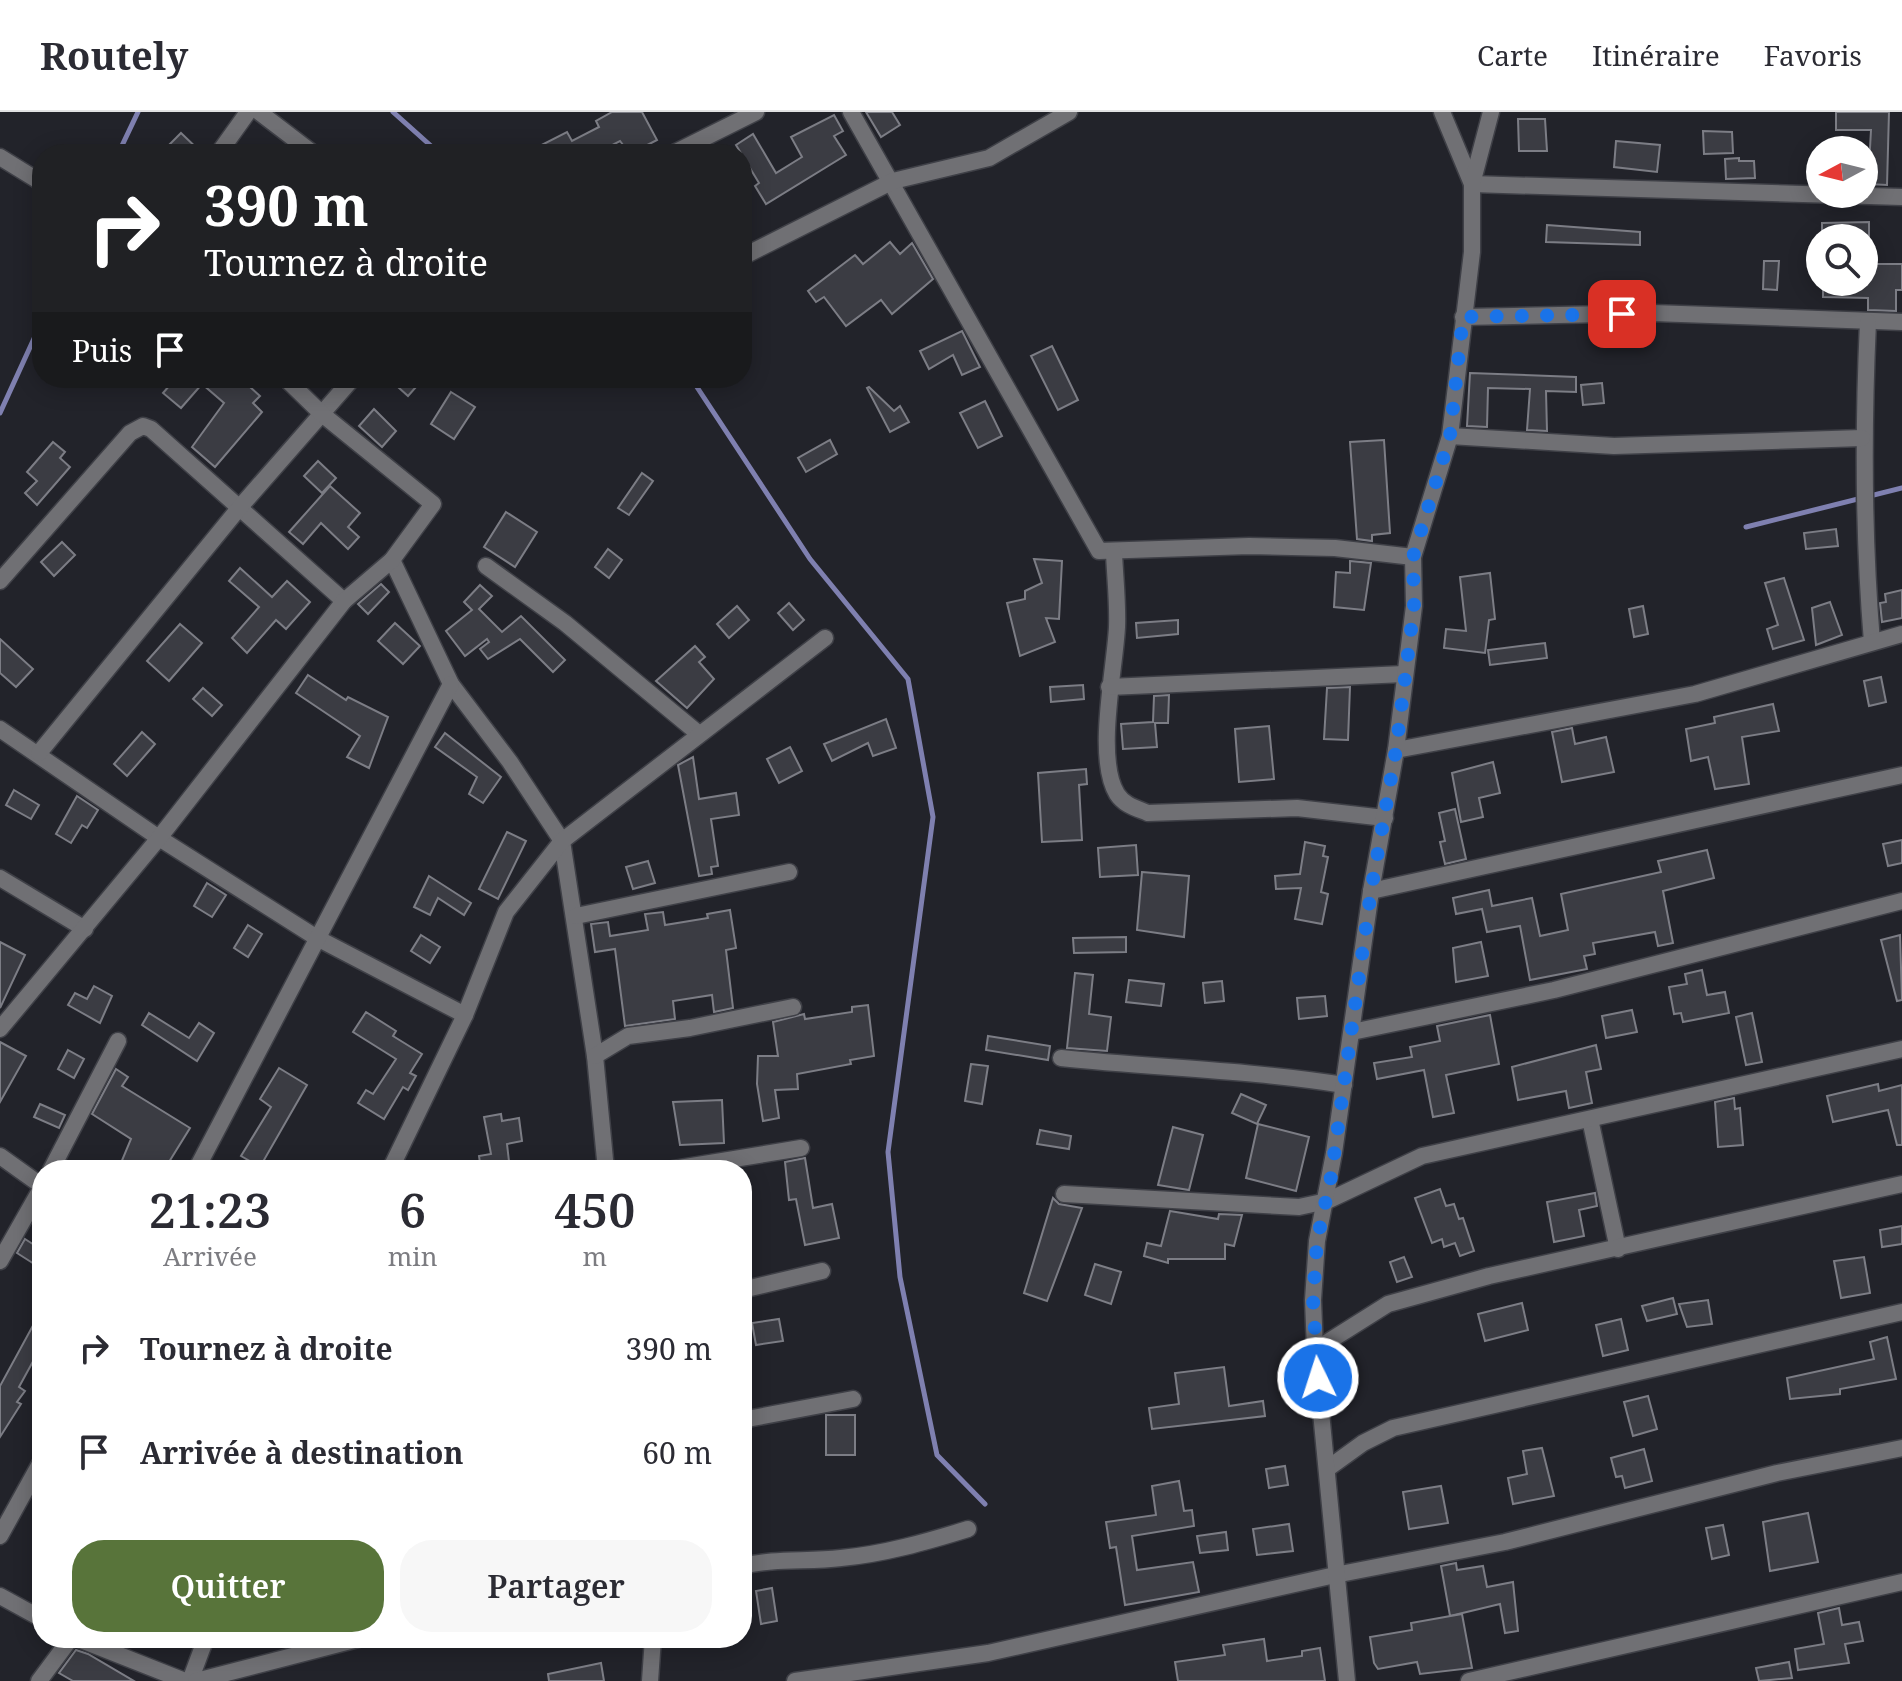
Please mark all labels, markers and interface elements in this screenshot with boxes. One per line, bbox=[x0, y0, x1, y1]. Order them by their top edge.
text: Routely bbox=[40, 29, 188, 81]
text: Carte bbox=[1477, 36, 1548, 74]
text: Itinéraire bbox=[1592, 36, 1720, 74]
text: Favoris bbox=[1764, 36, 1862, 74]
north arrow bbox=[1806, 136, 1878, 208]
map controls bbox=[1806, 136, 1878, 296]
text: 390 m bbox=[204, 166, 369, 242]
icon: right bbox=[72, 176, 176, 280]
button: search bbox=[1806, 224, 1878, 296]
text: Tournez à droite bbox=[204, 238, 488, 287]
pin bbox=[1588, 280, 1656, 348]
icon: arrive bbox=[1600, 292, 1644, 336]
icon: arrive bbox=[148, 328, 192, 372]
text: Puis bbox=[72, 330, 132, 371]
text: 21:23 bbox=[149, 1177, 271, 1242]
text: 6 bbox=[399, 1177, 426, 1242]
text: 450 bbox=[554, 1177, 635, 1242]
text: Arrivée bbox=[163, 1238, 257, 1274]
text: min bbox=[388, 1238, 437, 1274]
text: m bbox=[582, 1238, 607, 1274]
icon: right bbox=[72, 1326, 116, 1370]
text: Tournez à droite bbox=[140, 1328, 393, 1369]
text: 390 m bbox=[626, 1328, 712, 1369]
position arrow bbox=[1276, 1336, 1360, 1420]
icon: arrive bbox=[72, 1430, 116, 1474]
text: Arrivée à destination bbox=[140, 1432, 464, 1473]
text: 60 m bbox=[642, 1432, 712, 1473]
button: Quitter bbox=[72, 1540, 384, 1632]
button: Partager bbox=[400, 1540, 712, 1632]

